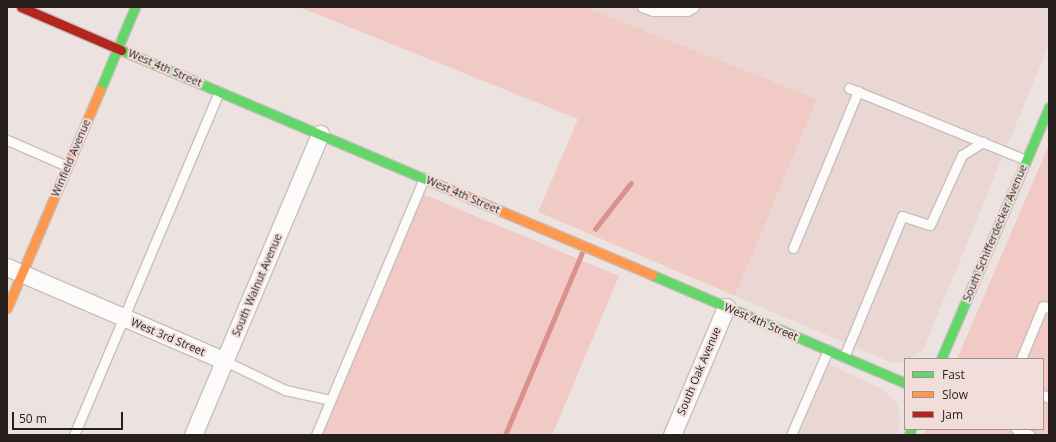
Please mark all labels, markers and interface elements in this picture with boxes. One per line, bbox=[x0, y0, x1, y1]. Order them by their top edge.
street label: West 4th Street bbox=[126, 47, 204, 89]
street label: Winfield Avenue bbox=[49, 117, 93, 199]
street label: South Schifferdecker Avenue bbox=[960, 162, 1030, 304]
street label: West 4th Street bbox=[424, 174, 502, 216]
street label: South Walnut Avenue bbox=[229, 232, 285, 338]
street label: West 4th Street bbox=[722, 301, 800, 343]
street label: West 3rd Street bbox=[129, 315, 207, 359]
street label: South Oak Avenue bbox=[674, 325, 724, 417]
legend bbox=[904, 358, 1044, 430]
text: Fast bbox=[942, 366, 965, 383]
text: Slow bbox=[942, 386, 968, 403]
scale bar bbox=[14, 404, 125, 430]
text: Jam bbox=[942, 406, 963, 423]
text: 50 m bbox=[19, 410, 47, 427]

